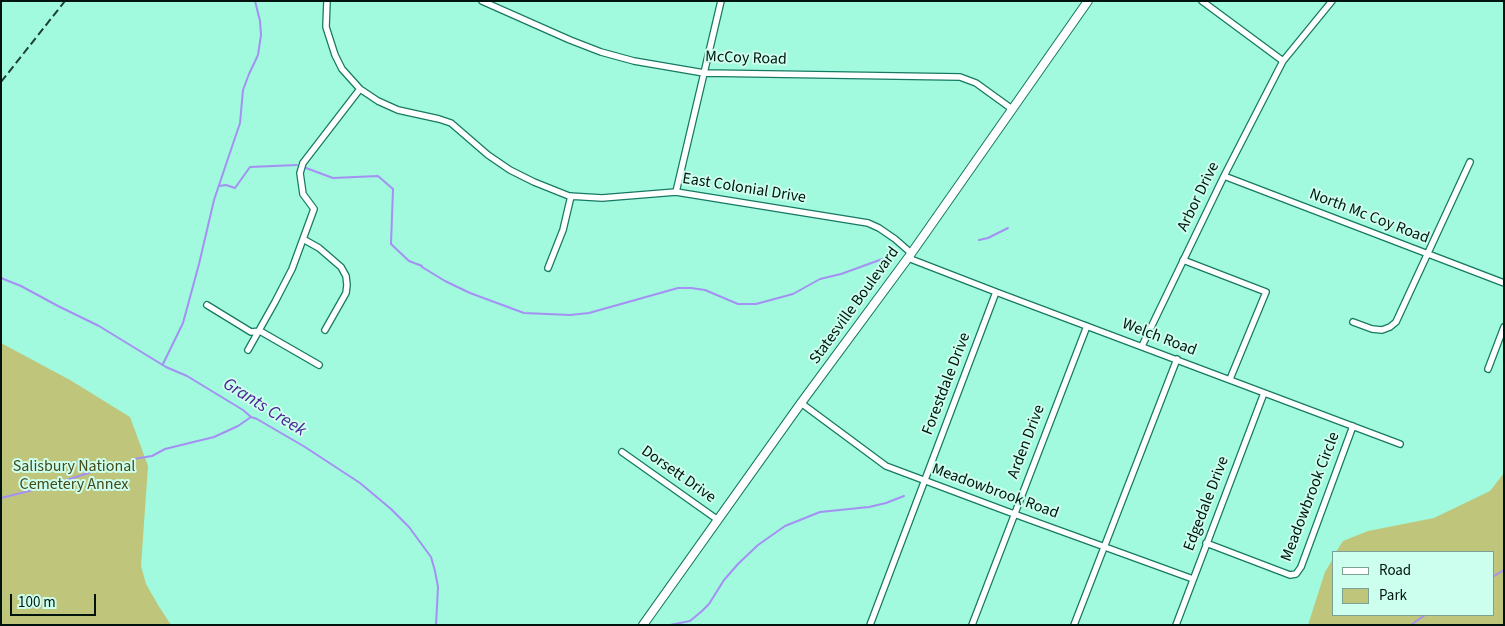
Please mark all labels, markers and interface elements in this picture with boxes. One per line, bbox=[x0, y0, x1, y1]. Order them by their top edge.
street label: McCoy Road bbox=[705, 48, 787, 70]
street label: Arbor Drive bbox=[1174, 159, 1224, 235]
street label: East Colonial Drive bbox=[681, 170, 807, 208]
street label: North Mc Coy Road bbox=[1306, 185, 1432, 249]
street label: Statesville Boulevard bbox=[806, 244, 904, 368]
street label: Welch Road bbox=[1119, 315, 1199, 361]
street label: Forestdale Drive bbox=[919, 330, 975, 438]
water label: Grants Creek bbox=[218, 374, 310, 442]
street label: Arden Drive bbox=[1004, 402, 1050, 482]
street label: Meadowbrook Circle bbox=[1278, 430, 1344, 564]
street label: Dorsett Drive bbox=[637, 442, 719, 508]
street label: Edgedale Drive bbox=[1180, 454, 1234, 554]
park label: Salisbury National Cemetery Annex bbox=[13, 457, 135, 495]
street label: Meadowbrook Road bbox=[929, 460, 1061, 524]
legend bbox=[1332, 551, 1495, 616]
text: Road bbox=[1379, 560, 1411, 581]
scale bar bbox=[12, 584, 99, 616]
text: Park bbox=[1379, 585, 1407, 606]
text: 100 m bbox=[18, 592, 56, 613]

